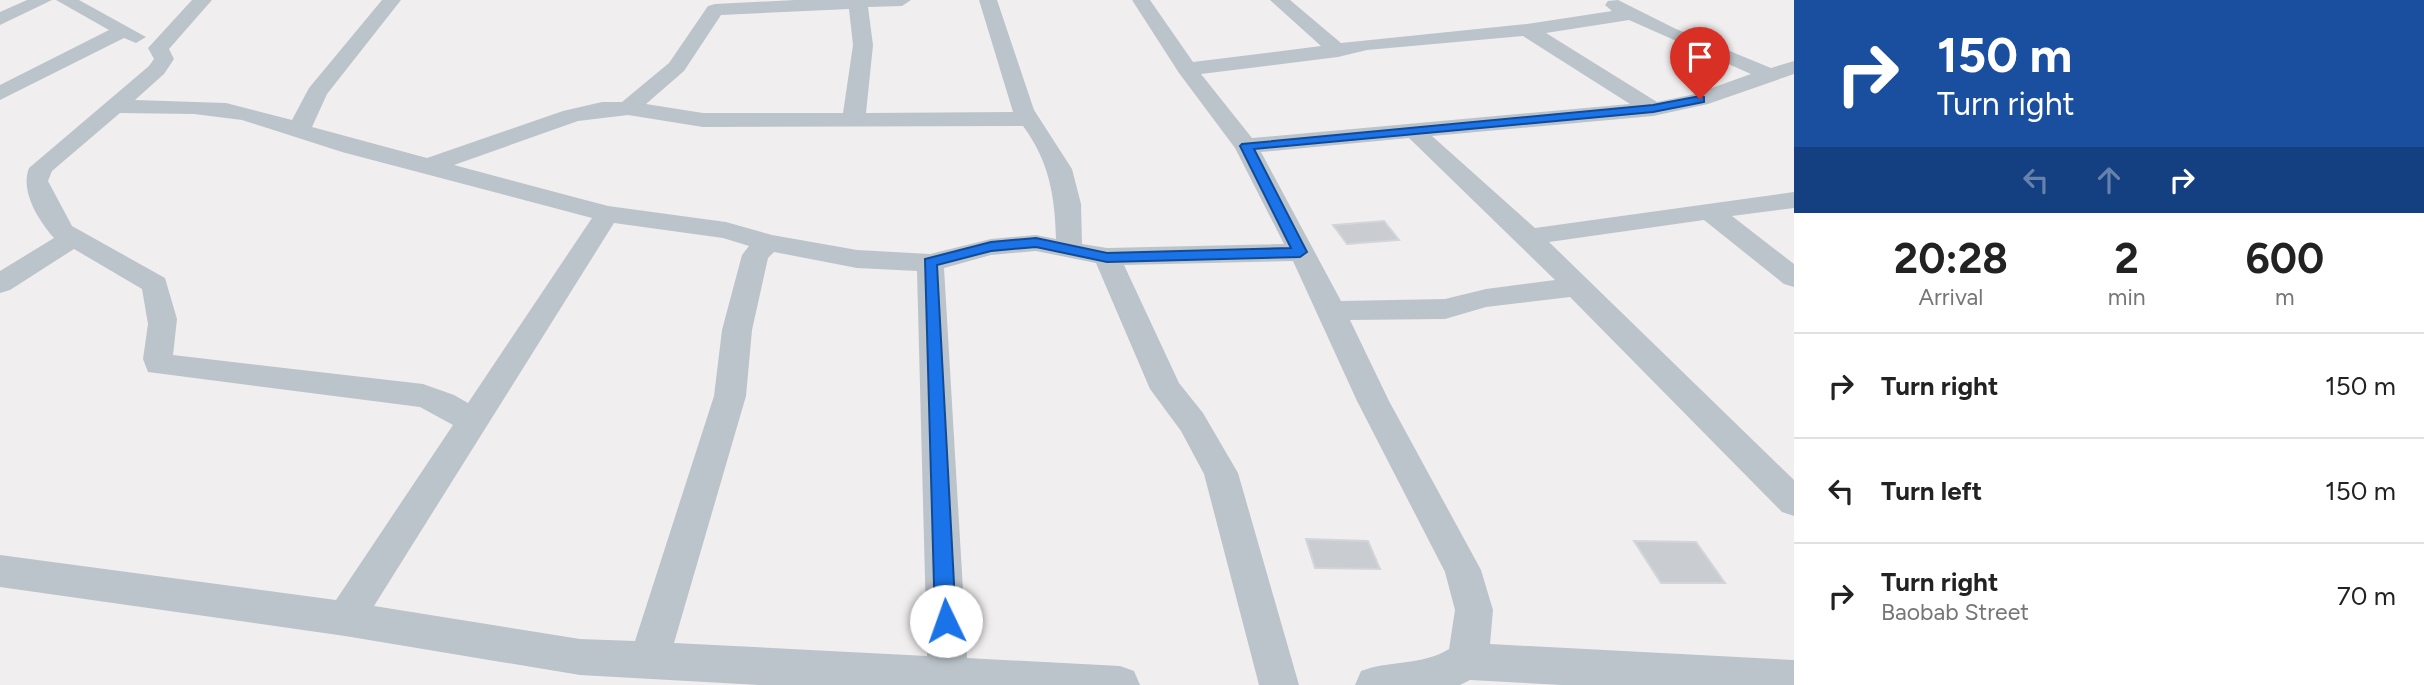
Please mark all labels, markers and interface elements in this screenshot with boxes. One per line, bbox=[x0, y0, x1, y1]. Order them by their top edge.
text: 150 m bbox=[1937, 25, 2072, 84]
pin bbox=[1670, 27, 1730, 99]
icon: right bbox=[1822, 28, 1913, 119]
icon: arrive bbox=[1681, 38, 1719, 76]
text: Turn right bbox=[1937, 85, 2075, 123]
icon: left bbox=[2017, 161, 2055, 199]
icon: ahead bbox=[2090, 161, 2128, 199]
icon: right bbox=[2163, 161, 2201, 199]
text: 20:28 bbox=[1894, 233, 2008, 284]
text: 2 bbox=[2115, 233, 2139, 284]
text: 600 bbox=[2245, 233, 2324, 284]
text: Arrival bbox=[1918, 283, 1983, 311]
text: min bbox=[2108, 283, 2146, 311]
text: m bbox=[2275, 283, 2295, 311]
icon: right bbox=[1822, 367, 1860, 405]
text: Turn right bbox=[1881, 370, 1998, 402]
text: 150 m bbox=[2325, 370, 2396, 402]
icon: left bbox=[1822, 472, 1860, 510]
text: Turn left bbox=[1881, 475, 1982, 507]
text: 150 m bbox=[2325, 475, 2396, 507]
text: Turn right bbox=[1881, 566, 1998, 598]
icon: right bbox=[1822, 577, 1860, 615]
text: 70 m bbox=[2337, 580, 2396, 612]
position arrow bbox=[909, 584, 983, 658]
text: Baobab Street bbox=[1881, 598, 2029, 626]

